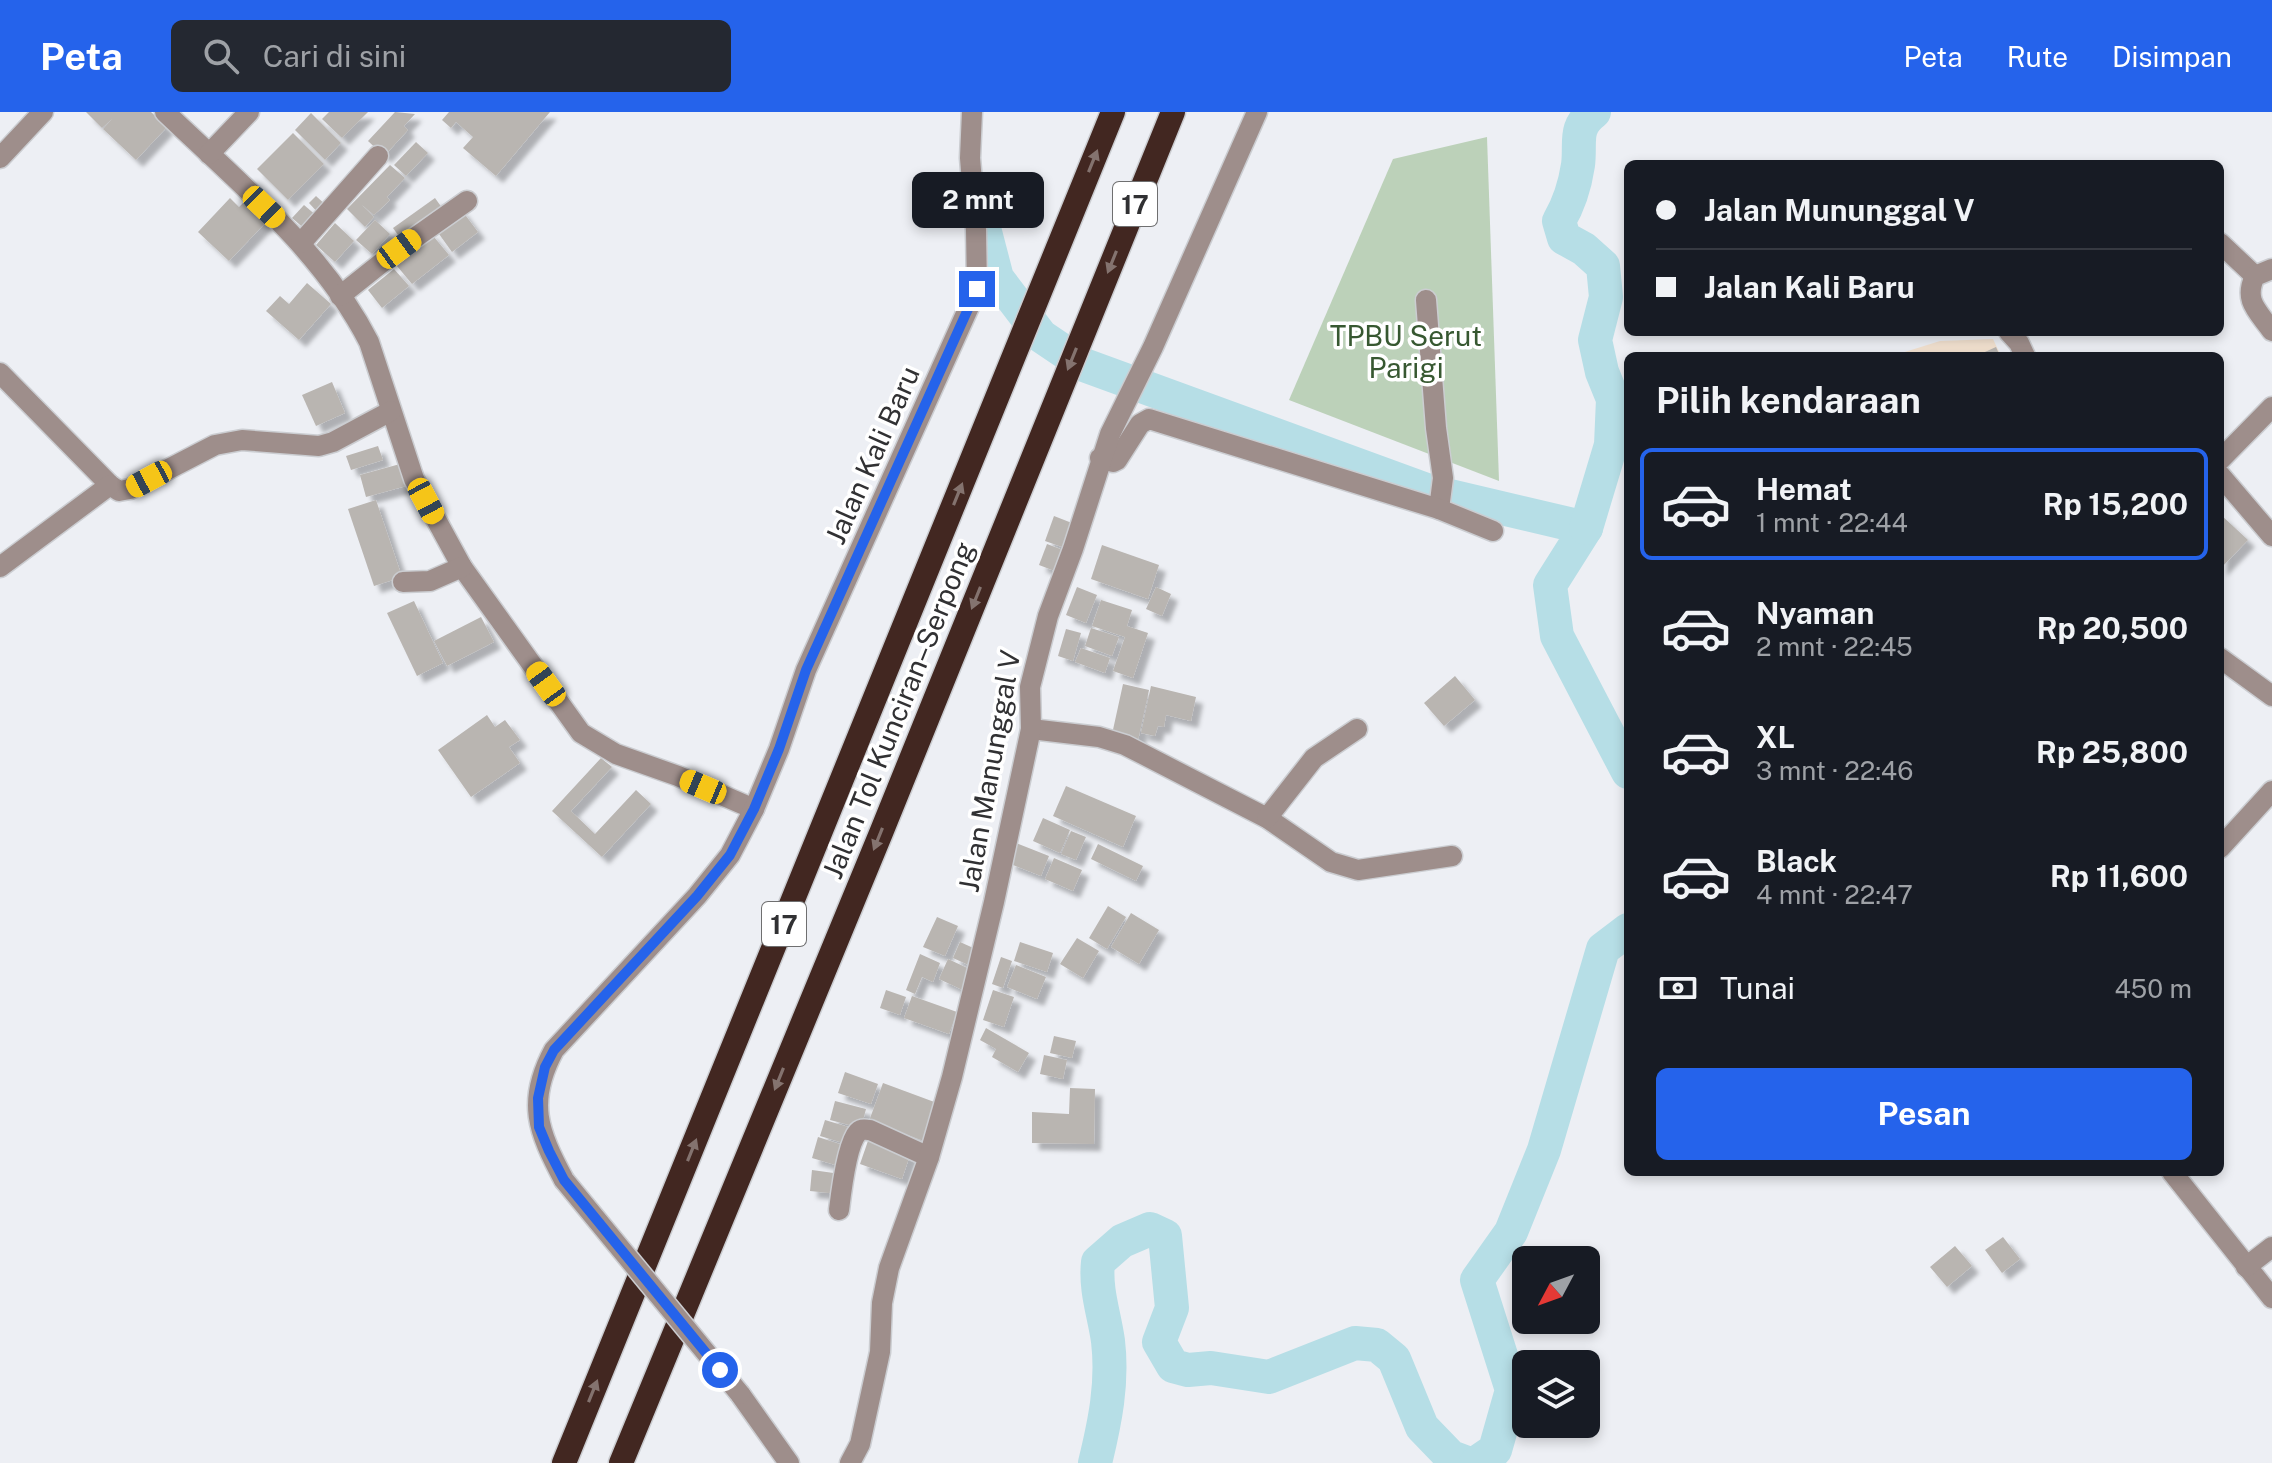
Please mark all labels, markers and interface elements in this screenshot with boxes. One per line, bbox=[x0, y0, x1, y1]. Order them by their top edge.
search box bbox=[171, 20, 731, 92]
text: Peta bbox=[40, 34, 123, 79]
icon: search bbox=[199, 34, 243, 78]
text: Cari di sini bbox=[263, 38, 406, 74]
text: Peta bbox=[1904, 40, 1963, 73]
text: Rute bbox=[2007, 40, 2068, 73]
text: Disimpan bbox=[2112, 40, 2232, 73]
one-way arrow bbox=[1086, 150, 1099, 173]
callout: 2 mnt bbox=[911, 173, 1043, 229]
car bbox=[238, 182, 290, 232]
road number: 17 bbox=[1113, 182, 1157, 226]
text: 2 mnt bbox=[942, 184, 1014, 215]
text: Jalan Mununggal V bbox=[1704, 192, 1975, 228]
car bbox=[373, 225, 425, 273]
one-way arrow bbox=[1105, 250, 1118, 274]
text: Jalan Kali Baru bbox=[1704, 269, 1915, 305]
route end bbox=[959, 271, 995, 307]
park label: TPBU Serut Parigi bbox=[1330, 319, 1482, 384]
one-way arrow bbox=[1066, 347, 1079, 371]
street label: Jalan Kali Baru bbox=[818, 361, 926, 549]
text: Pilih kendaraan bbox=[1656, 379, 1921, 421]
car bbox=[122, 457, 176, 501]
icon: car bbox=[1660, 468, 1732, 540]
text: Hemat bbox=[1756, 471, 1852, 507]
car bbox=[404, 474, 448, 528]
one-way arrow bbox=[952, 482, 965, 506]
text: Rp 15,200 bbox=[2043, 486, 2188, 522]
text: 1 mnt · 22:44 bbox=[1756, 507, 1908, 538]
street label: Jalan Tol Kunciran–Serpong bbox=[815, 537, 981, 883]
one-way arrow bbox=[969, 586, 982, 610]
icon: car bbox=[1660, 592, 1732, 664]
text: Nyaman bbox=[1756, 595, 1874, 631]
text: Rp 20,500 bbox=[2037, 610, 2188, 646]
text: 2 mnt · 22:45 bbox=[1756, 631, 1913, 662]
street label: Jalan Manunggal V bbox=[951, 647, 1027, 895]
car bbox=[522, 658, 570, 710]
icon: car bbox=[1660, 716, 1732, 788]
text: XL bbox=[1756, 719, 1795, 755]
text: Rp 25,800 bbox=[2036, 734, 2188, 770]
text: 3 mnt · 22:46 bbox=[1756, 755, 1913, 786]
car bbox=[676, 767, 730, 807]
one-way arrow bbox=[871, 827, 884, 851]
icon: car bbox=[1660, 840, 1732, 912]
text: Black bbox=[1756, 843, 1837, 879]
text: Rp 11,600 bbox=[2050, 858, 2188, 894]
text: 4 mnt · 22:47 bbox=[1756, 879, 1913, 910]
road number: 17 bbox=[762, 902, 806, 946]
icon: cash bbox=[1656, 966, 1700, 1010]
text: Tunai bbox=[1720, 970, 1795, 1006]
text: 450 m bbox=[2115, 973, 2192, 1004]
one-way arrow bbox=[772, 1068, 785, 1092]
button: Pesan bbox=[1656, 1068, 2192, 1160]
one-way arrow bbox=[685, 1138, 698, 1162]
north arrow bbox=[1512, 1246, 1600, 1334]
map controls bbox=[1512, 1246, 1600, 1438]
button: layers bbox=[1512, 1350, 1600, 1438]
route start bbox=[702, 1352, 738, 1388]
one-way arrow bbox=[587, 1379, 600, 1403]

